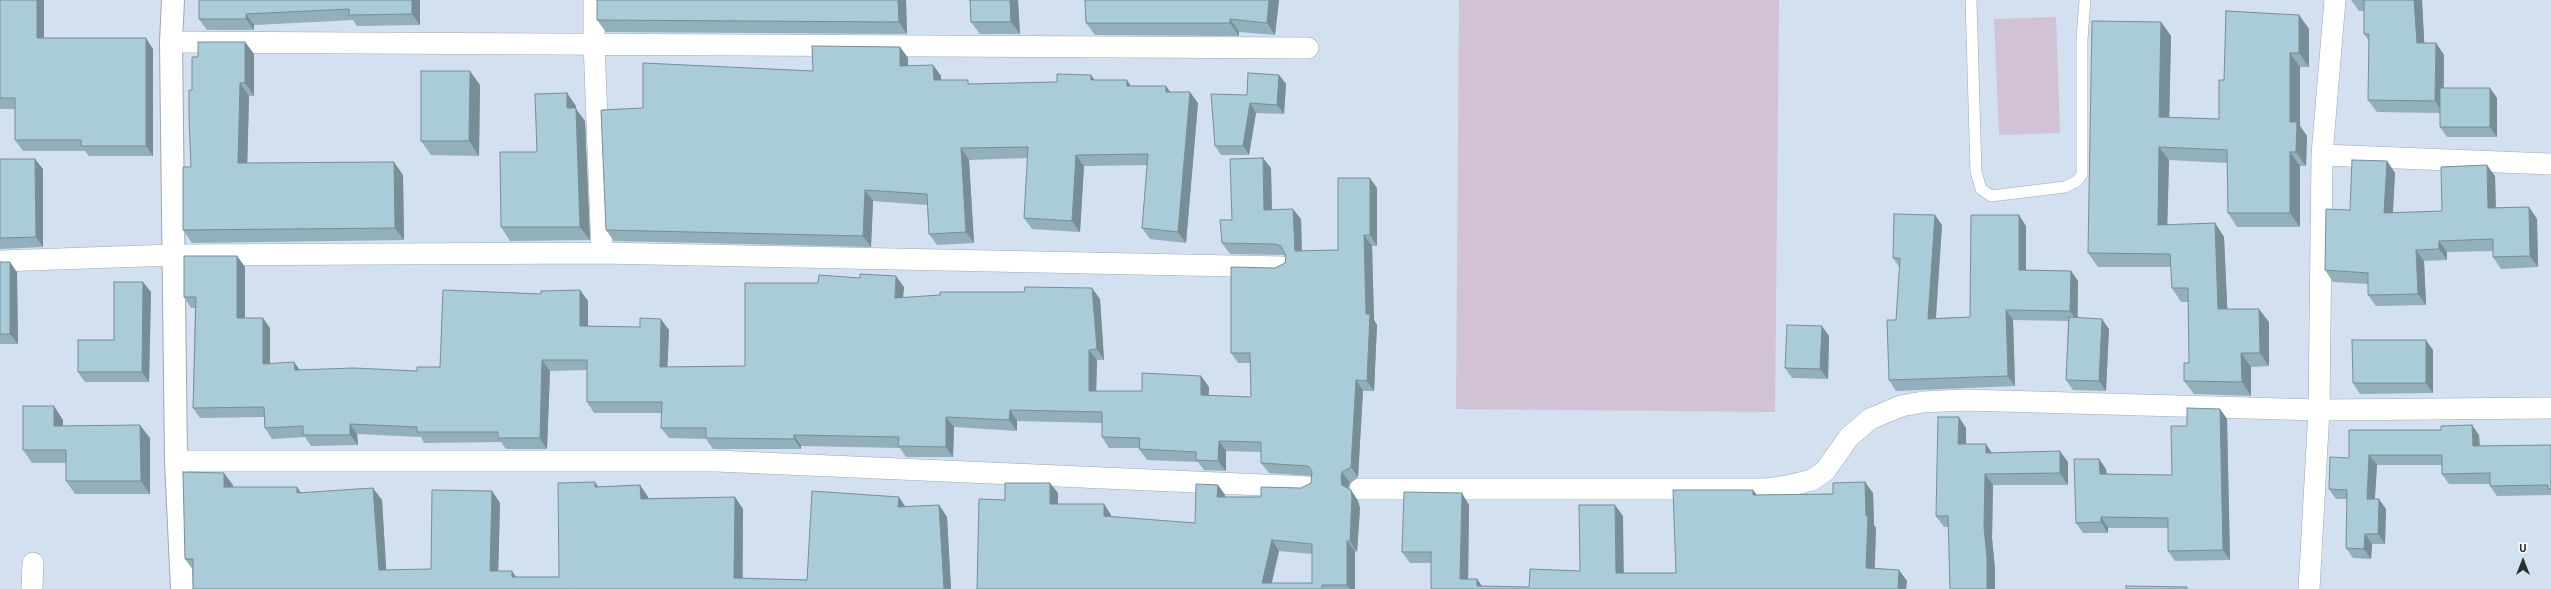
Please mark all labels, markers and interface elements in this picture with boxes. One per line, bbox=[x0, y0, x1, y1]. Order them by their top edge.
north arrow bbox=[2503, 541, 2543, 581]
text: U bbox=[2519, 542, 2527, 555]

